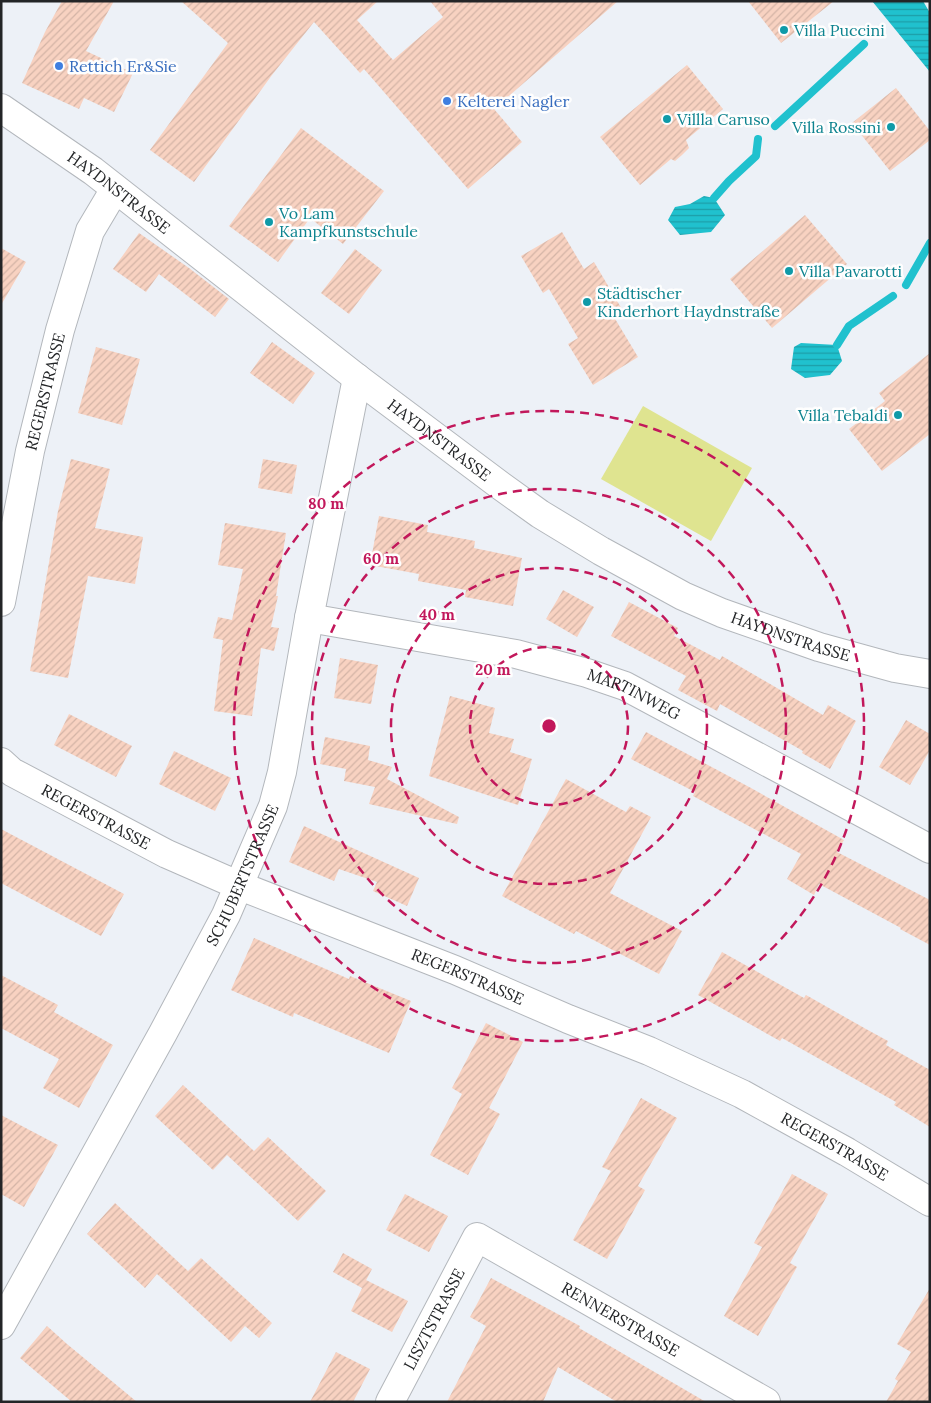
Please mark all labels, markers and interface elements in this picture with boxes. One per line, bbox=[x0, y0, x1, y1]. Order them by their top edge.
place label: Villa Puccini bbox=[793, 20, 885, 40]
marker: Villa Puccini bbox=[778, 24, 790, 36]
place label: Rettich Er&Sie bbox=[69, 56, 177, 76]
marker: Rettich Er&Sie bbox=[53, 60, 65, 72]
place label: Kelterei Nagler bbox=[457, 91, 569, 111]
marker: Kelterei Nagler bbox=[441, 95, 453, 107]
place label: Villla Caruso bbox=[676, 109, 770, 129]
marker: Villla Caruso bbox=[661, 113, 673, 125]
place label: Villa Rossini bbox=[791, 117, 881, 137]
marker: Villa Rossini bbox=[885, 121, 897, 133]
street label: HAYDNSTRASSE bbox=[64, 147, 175, 238]
place label: Vo Lam Kampfkunstschule bbox=[278, 203, 418, 241]
marker: Vo Lam Kampfkunstschule bbox=[263, 216, 275, 228]
place label: Villa Pavarotti bbox=[798, 261, 902, 281]
marker: Villa Pavarotti bbox=[783, 265, 795, 277]
place label: Städtischer Kinderhort Haydnstraße bbox=[597, 283, 780, 321]
marker: Städtischer Kinderhort Haydnstraße bbox=[581, 296, 593, 308]
street label: REGERSTRASSE bbox=[21, 331, 69, 452]
street label: HAYDNSTRASSE bbox=[384, 394, 495, 485]
place label: Villa Tebaldi bbox=[797, 405, 888, 425]
marker: Villa Tebaldi bbox=[892, 409, 904, 421]
text: 80 m bbox=[308, 494, 344, 513]
text: 60 m bbox=[363, 549, 399, 568]
text: 40 m bbox=[419, 605, 455, 624]
street label: HAYDNSTRASSE bbox=[728, 607, 853, 665]
text: 20 m bbox=[475, 660, 511, 679]
street label: MARTINWEG bbox=[585, 664, 684, 724]
centre of rings bbox=[540, 717, 558, 735]
street label: REGERSTRASSE bbox=[38, 779, 154, 854]
street label: SCHUBERTSTRASSE bbox=[202, 801, 283, 949]
street label: REGERSTRASSE bbox=[408, 944, 527, 1009]
street label: REGERSTRASSE bbox=[778, 1108, 892, 1185]
street label: LISZTSTRASSE bbox=[399, 1265, 469, 1373]
street label: RENNERSTRASSE bbox=[558, 1277, 683, 1361]

